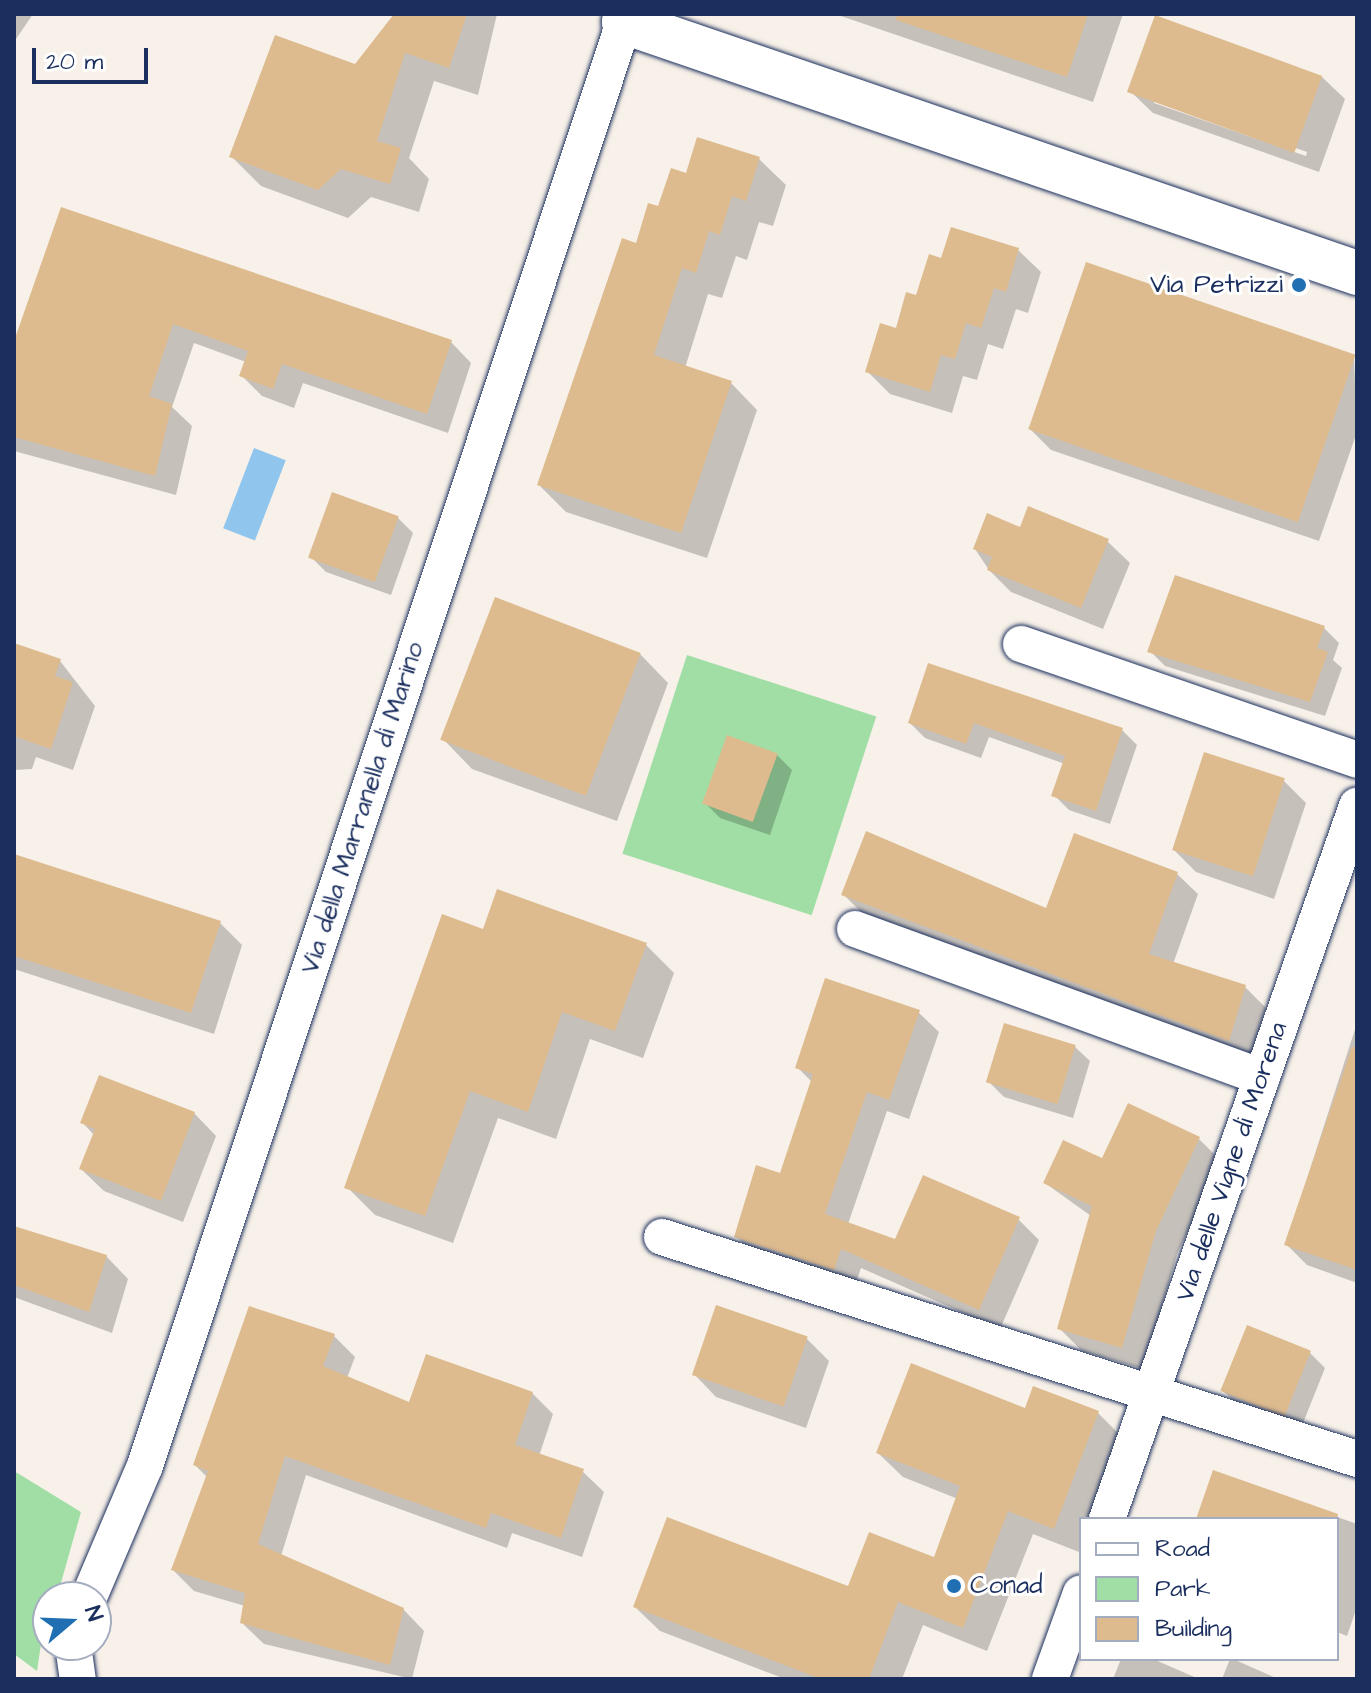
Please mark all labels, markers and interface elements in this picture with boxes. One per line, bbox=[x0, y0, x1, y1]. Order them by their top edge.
scale bar bbox=[36, 32, 152, 82]
text: 20 m bbox=[46, 45, 103, 79]
place label: Via Petrizzi bbox=[1150, 269, 1283, 301]
marker: Via Petrizzi bbox=[1290, 276, 1308, 294]
street label: Via della Marranella di Marino bbox=[295, 638, 431, 978]
street label: Via delle Vigne di Morena bbox=[1169, 1018, 1295, 1306]
legend bbox=[1079, 1517, 1339, 1661]
text: Road bbox=[1155, 1532, 1210, 1566]
place label: Conad bbox=[970, 1570, 1043, 1602]
text: Park bbox=[1155, 1572, 1211, 1606]
marker: Conad bbox=[945, 1577, 963, 1595]
north arrow bbox=[32, 1581, 112, 1661]
text: N bbox=[76, 1602, 110, 1625]
text: Building bbox=[1155, 1612, 1232, 1646]

